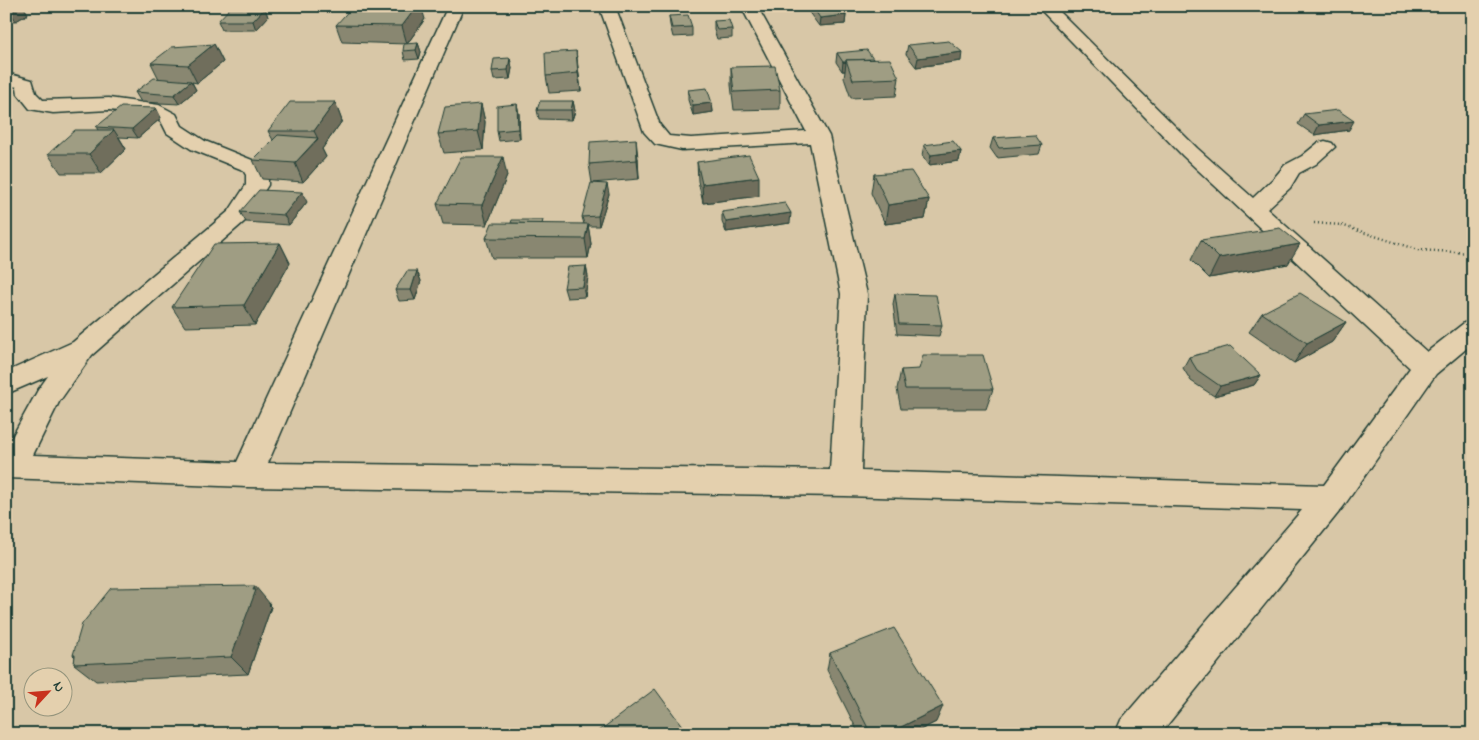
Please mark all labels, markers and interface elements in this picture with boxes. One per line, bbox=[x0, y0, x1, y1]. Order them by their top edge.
north arrow bbox=[22, 668, 72, 718]
text: N bbox=[47, 678, 70, 696]

